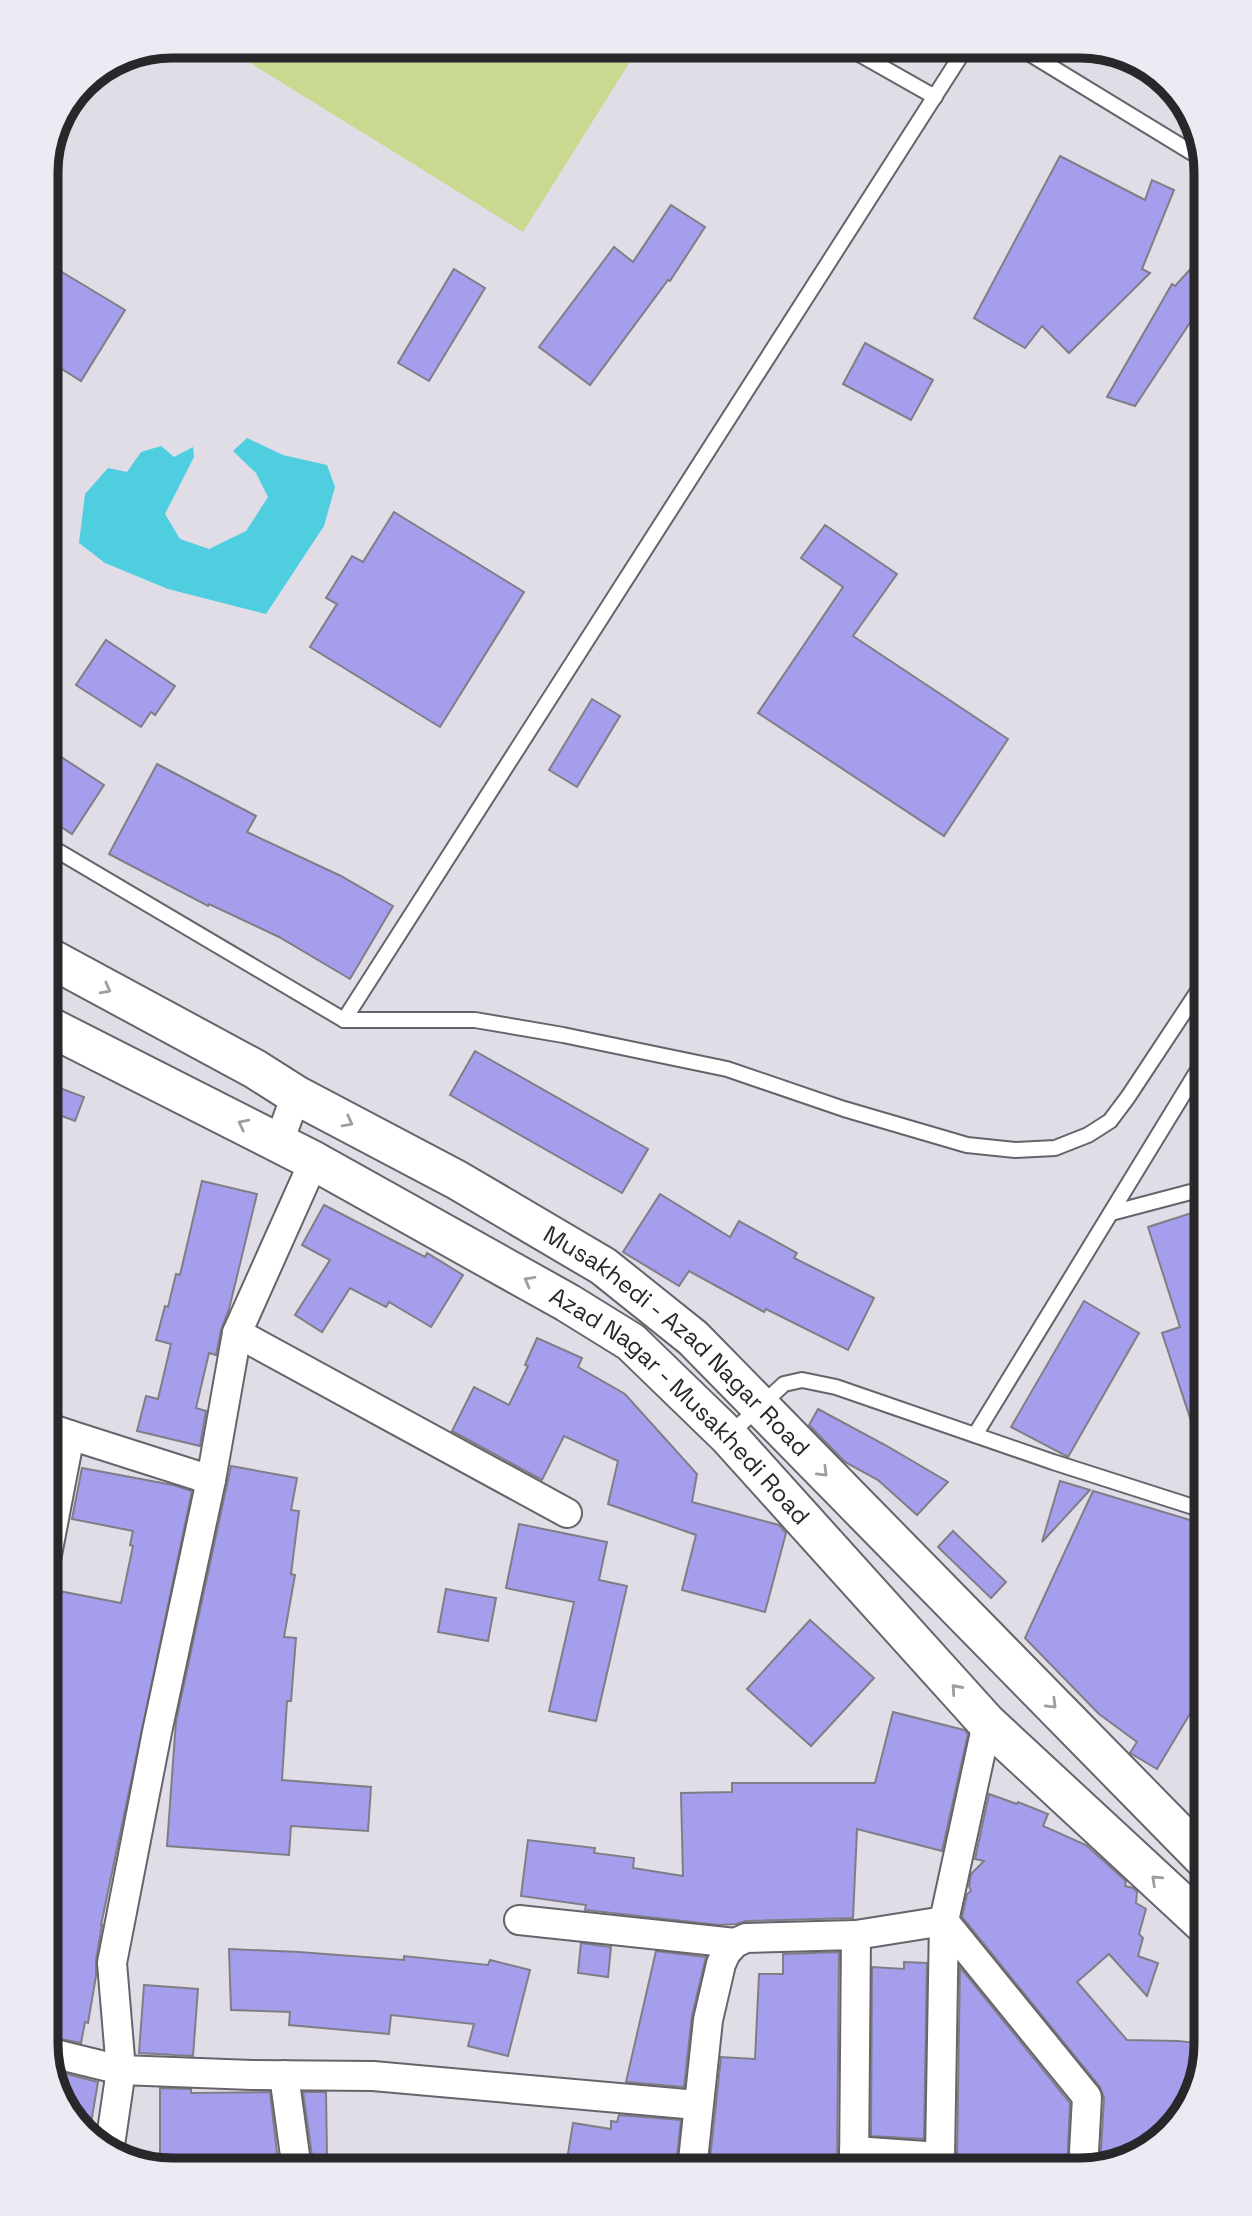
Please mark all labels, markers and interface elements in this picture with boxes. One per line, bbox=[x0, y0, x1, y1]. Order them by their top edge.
one-way arrow bbox=[99, 980, 111, 994]
one-way arrow bbox=[341, 1114, 353, 1128]
one-way arrow bbox=[238, 1119, 251, 1133]
street label: Musakhedi - Azad Nagar Road bbox=[538, 1218, 817, 1463]
one-way arrow bbox=[523, 1276, 536, 1289]
street label: Azad Nagar - Musakhedi Road bbox=[544, 1280, 817, 1531]
one-way arrow bbox=[815, 1464, 827, 1476]
one-way arrow bbox=[952, 1684, 965, 1697]
one-way arrow bbox=[1043, 1695, 1056, 1708]
one-way arrow bbox=[1151, 1875, 1164, 1888]

